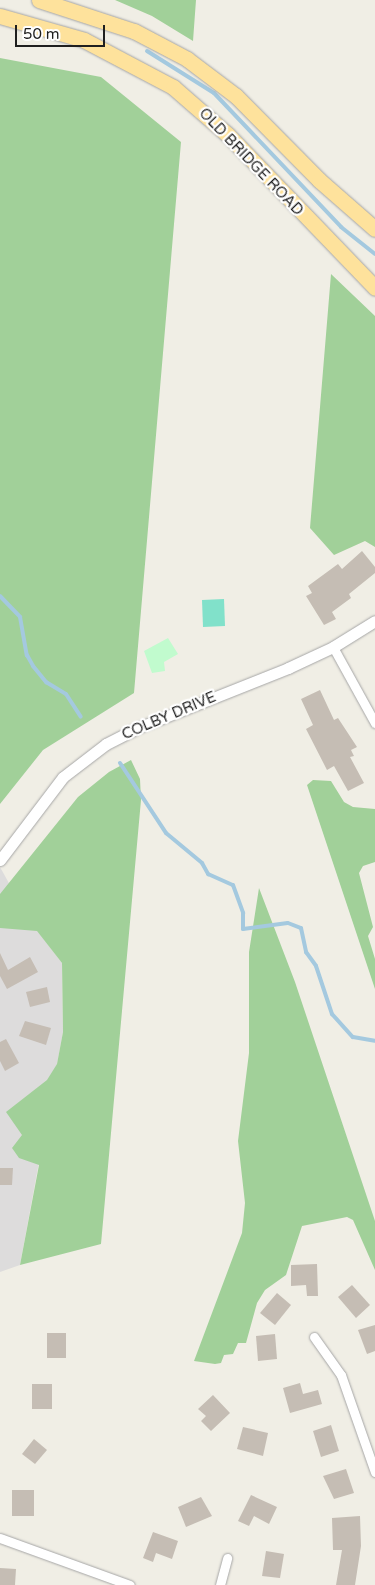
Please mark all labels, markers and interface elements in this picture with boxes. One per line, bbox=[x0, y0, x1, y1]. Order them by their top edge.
scale bar bbox=[18, 15, 108, 47]
text: 50 m bbox=[23, 25, 60, 43]
street label: OLD BRIDGE ROAD bbox=[195, 104, 307, 220]
street label: COLBY DRIVE bbox=[119, 688, 219, 744]

